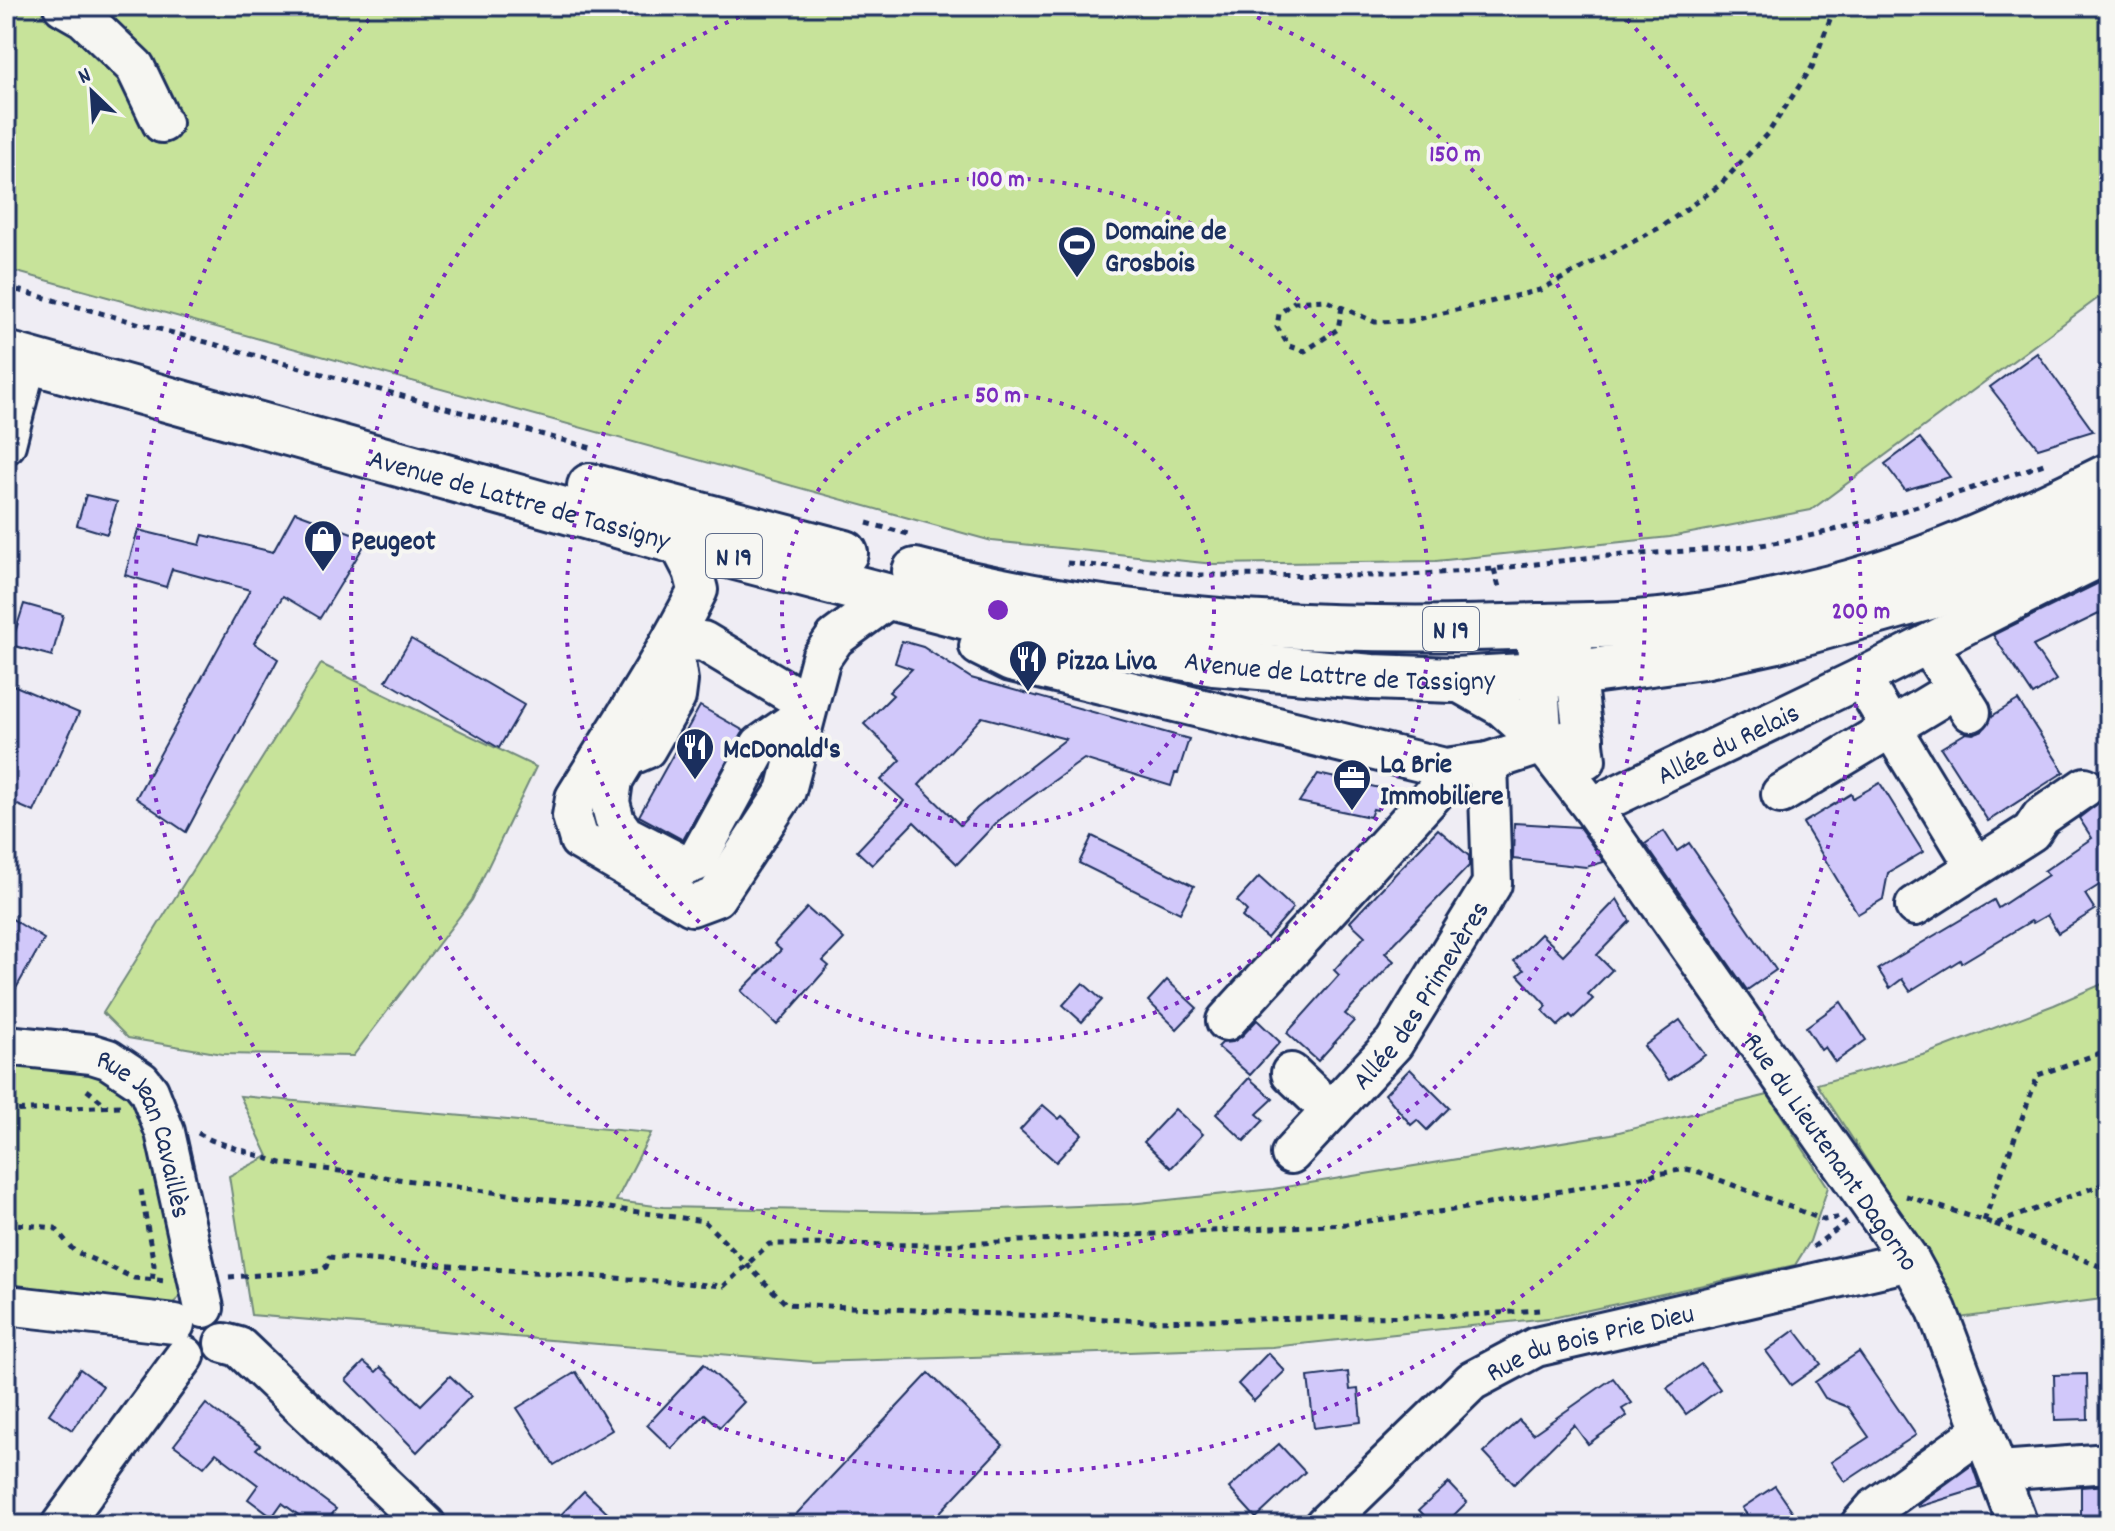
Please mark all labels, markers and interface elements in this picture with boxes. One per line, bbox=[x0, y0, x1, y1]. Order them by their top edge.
north arrow bbox=[52, 52, 132, 132]
text: N bbox=[74, 61, 97, 93]
text: 150 m bbox=[1429, 139, 1481, 173]
text: 100 m bbox=[971, 164, 1025, 198]
place label: Domaine de Grosbois bbox=[1105, 214, 1227, 286]
sports icon: Domaine de Grosbois bbox=[1056, 224, 1098, 279]
text: 50 m bbox=[975, 380, 1021, 414]
street label: Avenue de Lattre de Tassigny bbox=[364, 442, 675, 564]
shop icon: Peugeot bbox=[302, 518, 344, 573]
place label: Peugeot bbox=[351, 524, 436, 564]
road number: N 19 bbox=[706, 534, 762, 578]
centre of rings bbox=[984, 596, 1012, 624]
text: 200 m bbox=[1832, 596, 1890, 630]
road number: N 19 bbox=[1423, 607, 1479, 651]
restaurant icon: Pizza Liva bbox=[1007, 638, 1049, 693]
street label: Avenue de Lattre de Tassigny bbox=[1181, 643, 1497, 705]
place label: Pizza Liva bbox=[1056, 644, 1157, 684]
street label: Allée du Relais bbox=[1651, 695, 1807, 798]
restaurant icon: McDonald's bbox=[674, 726, 716, 781]
place label: McDonald's bbox=[723, 732, 841, 772]
place label: La Brie Immobiliere bbox=[1380, 747, 1504, 819]
office icon: La Brie Immobiliere bbox=[1331, 757, 1373, 812]
street label: Allée des Primevères bbox=[1345, 894, 1502, 1101]
street label: Rue du Lieutenant Dagorno bbox=[1731, 1026, 1927, 1280]
street label: Rue Jean Cavaillès bbox=[91, 1042, 198, 1222]
street label: Rue du Bois Prie Dieu bbox=[1480, 1296, 1699, 1395]

